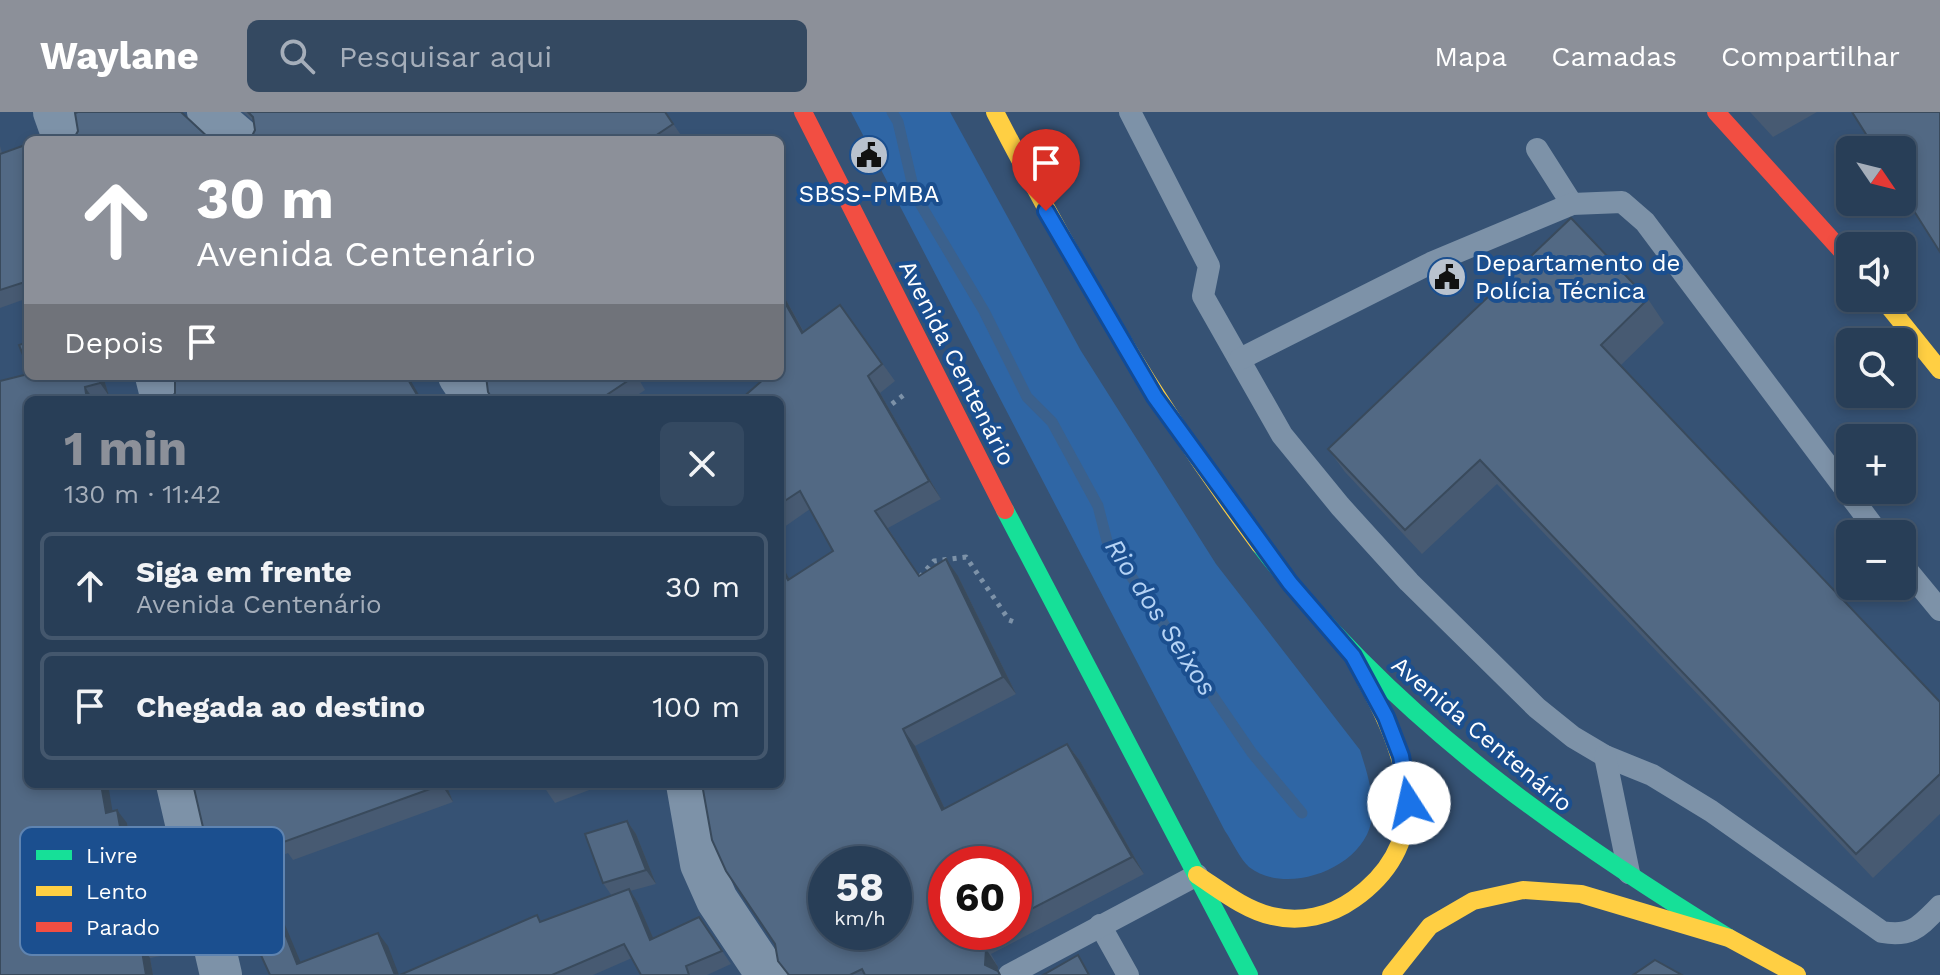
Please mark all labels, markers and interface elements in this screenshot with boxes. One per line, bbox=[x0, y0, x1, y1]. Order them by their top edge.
search box bbox=[247, 20, 807, 92]
text: Waylane bbox=[40, 34, 199, 78]
icon: search bbox=[275, 34, 319, 78]
text: Pesquisar aqui bbox=[339, 39, 552, 74]
text: Mapa bbox=[1434, 40, 1507, 73]
text: Camadas bbox=[1551, 40, 1677, 73]
text: Compartilhar bbox=[1721, 40, 1900, 73]
pin bbox=[1012, 129, 1080, 211]
public building icon: SBSS-PMBA bbox=[848, 134, 890, 176]
north arrow bbox=[1836, 136, 1916, 216]
map controls bbox=[1836, 136, 1916, 600]
icon: arrive bbox=[1024, 141, 1068, 185]
text: 30 m bbox=[196, 166, 334, 232]
icon: ahead bbox=[64, 168, 168, 272]
place label: SBSS-PMBA bbox=[799, 180, 939, 208]
button: sound bbox=[1836, 232, 1916, 312]
text: Avenida Centenário bbox=[196, 233, 536, 275]
place label: Departamento de Polícia Técnica bbox=[1475, 249, 1680, 305]
street label: Avenida Centenário bbox=[893, 256, 1021, 470]
public building icon: Departamento de Polícia Técnica bbox=[1426, 256, 1468, 298]
icon: arrive bbox=[180, 320, 224, 364]
text: Depois bbox=[64, 325, 164, 360]
button: search bbox=[1836, 328, 1916, 408]
text: 1 min bbox=[64, 420, 187, 477]
button: close bbox=[660, 422, 744, 506]
button: + bbox=[1836, 424, 1916, 504]
text: 130 m · 11:42 bbox=[64, 479, 221, 509]
button: − bbox=[1836, 520, 1916, 600]
water label: Rio dos Seixos bbox=[1099, 533, 1223, 701]
text: Siga em frente bbox=[136, 554, 352, 589]
icon: ahead bbox=[68, 564, 112, 608]
text: 30 m bbox=[665, 569, 740, 604]
text: Avenida Centenário bbox=[136, 589, 382, 619]
street label: Avenida Centenário bbox=[1386, 650, 1578, 818]
icon: arrive bbox=[68, 684, 112, 728]
text: Chegada ao destino bbox=[136, 689, 425, 724]
text: 100 m bbox=[652, 689, 740, 724]
position arrow bbox=[1367, 761, 1451, 845]
legend bbox=[20, 827, 284, 955]
text: Livre bbox=[86, 843, 138, 868]
speed limit sign: 60 bbox=[928, 846, 1032, 950]
text: 58 bbox=[836, 864, 884, 911]
text: Lento bbox=[86, 879, 147, 904]
text: km/h bbox=[834, 906, 886, 930]
text: Parado bbox=[86, 915, 160, 940]

